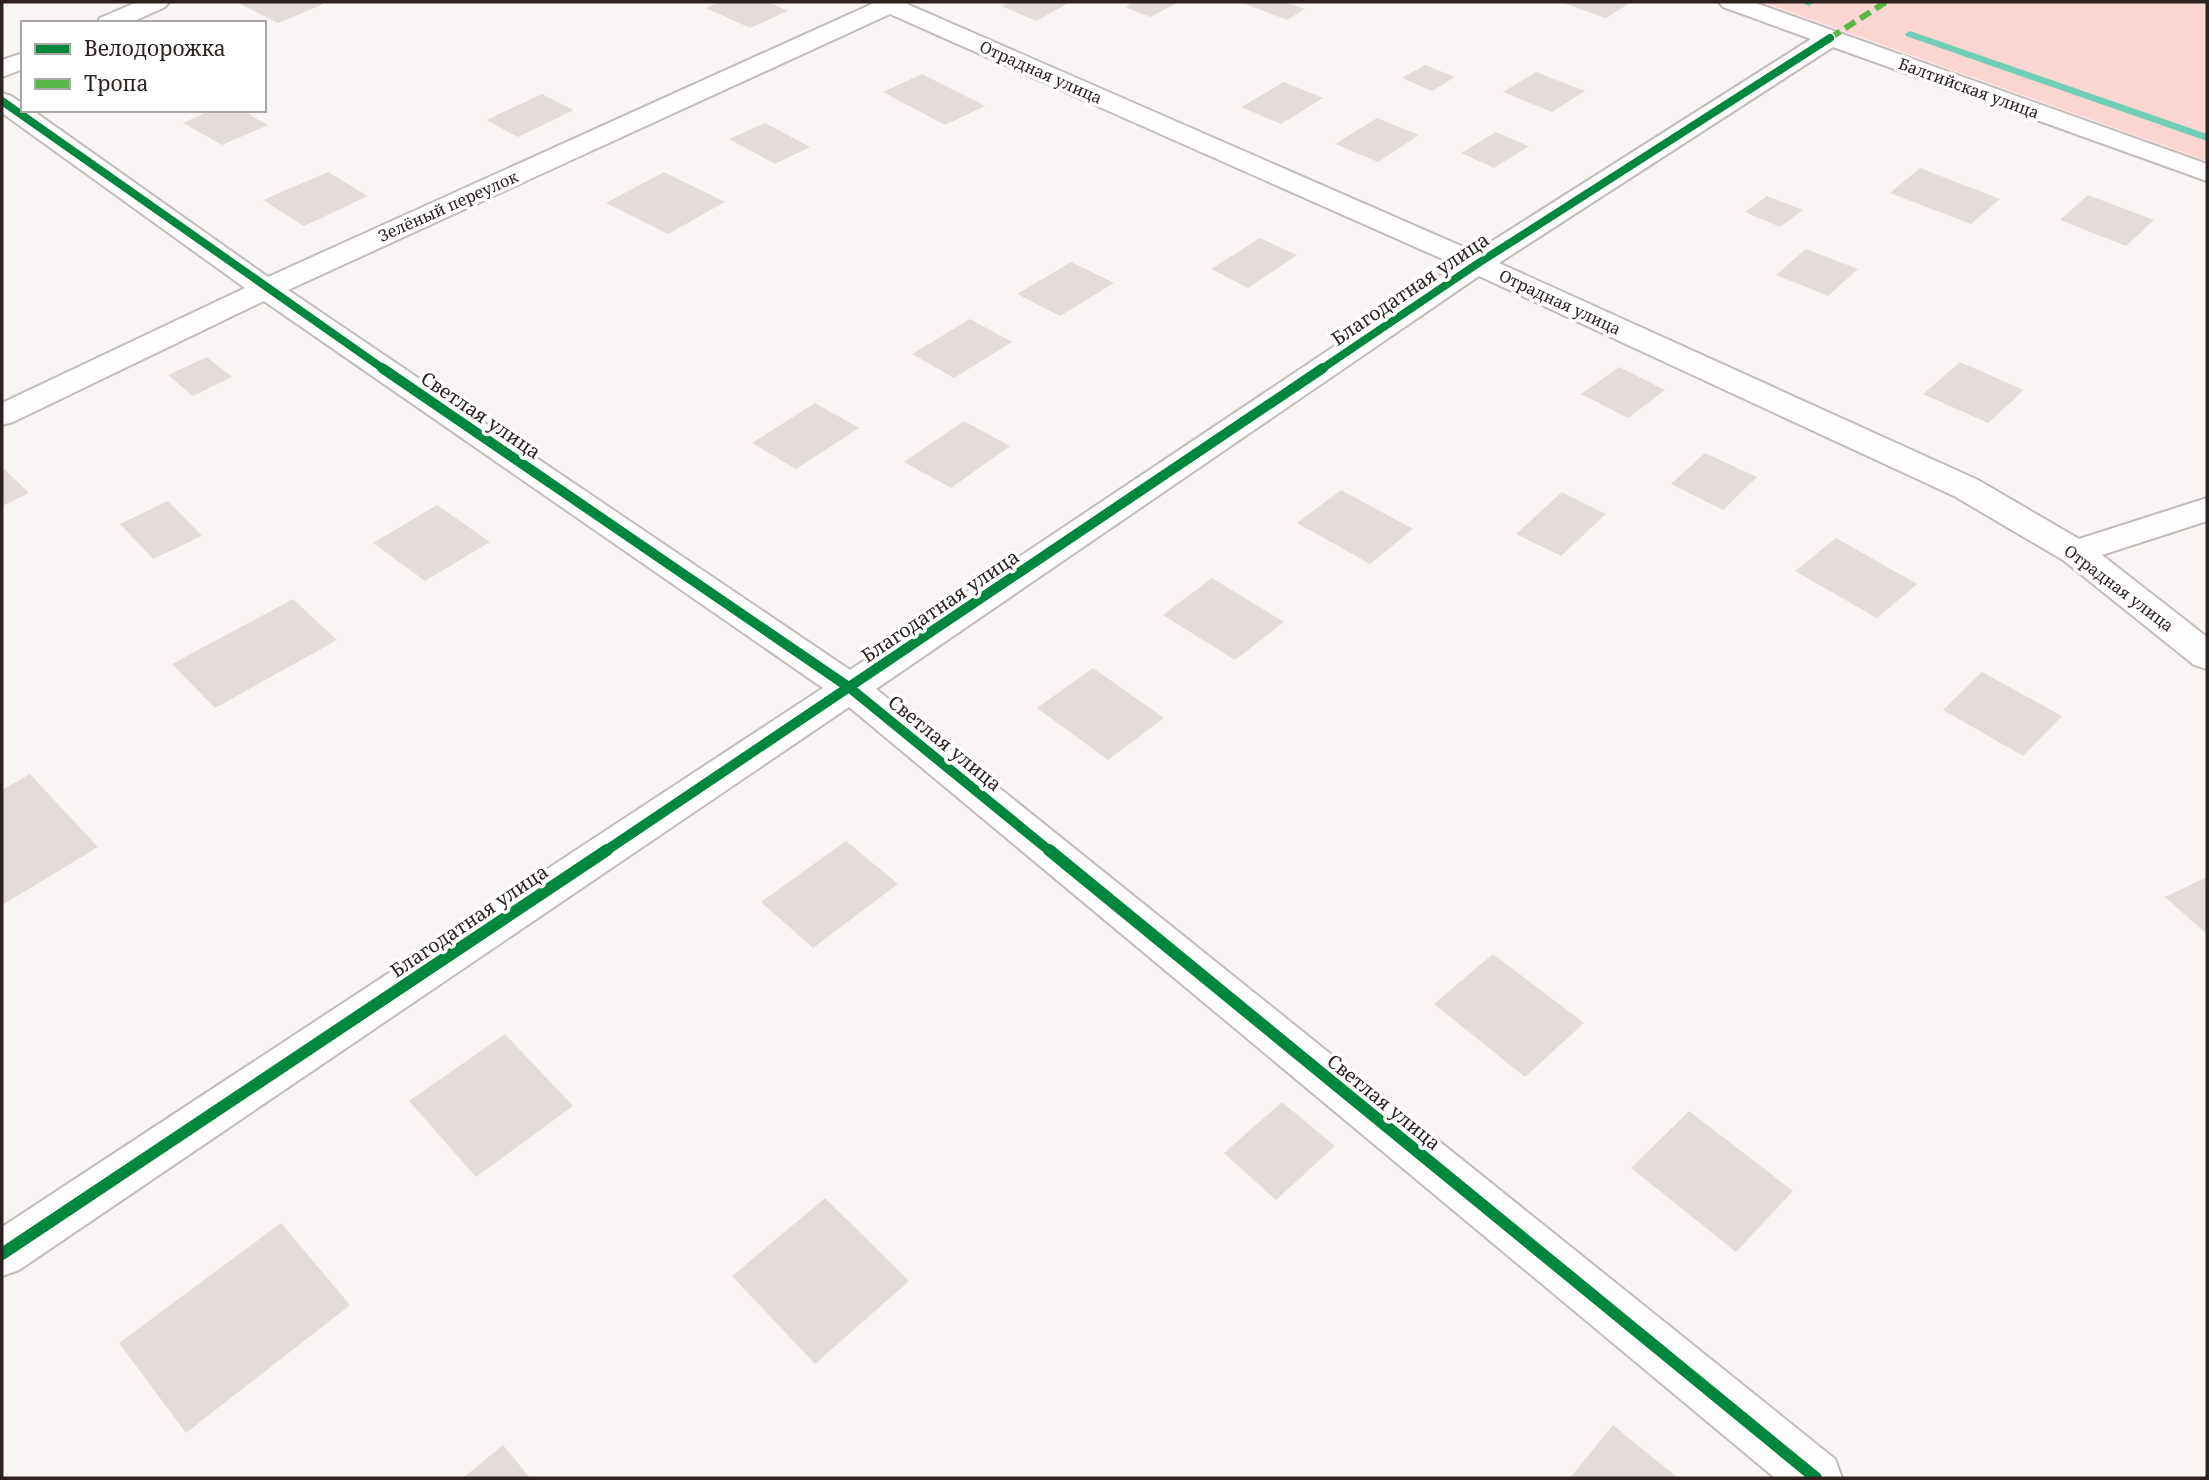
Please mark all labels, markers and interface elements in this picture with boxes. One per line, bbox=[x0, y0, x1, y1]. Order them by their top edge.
legend bbox=[21, 21, 266, 112]
text: Велодорожка bbox=[84, 34, 226, 62]
street label: Отрадная улица bbox=[976, 35, 1106, 109]
street label: Балтийская улица bbox=[1896, 52, 2042, 124]
text: Тропа bbox=[84, 69, 148, 97]
street label: Зелёный переулок bbox=[375, 165, 522, 247]
street label: Благодатная улица bbox=[1326, 226, 1494, 352]
street label: Отрадная улица bbox=[1496, 264, 1624, 340]
street label: Светлая улица bbox=[416, 365, 546, 465]
street label: Отрадная улица bbox=[2060, 539, 2178, 637]
street label: Благодатная улица bbox=[856, 543, 1024, 669]
street label: Светлая улица bbox=[883, 689, 1007, 797]
street label: Благодатная улица bbox=[385, 858, 553, 984]
street label: Светлая улица bbox=[1322, 1048, 1446, 1156]

